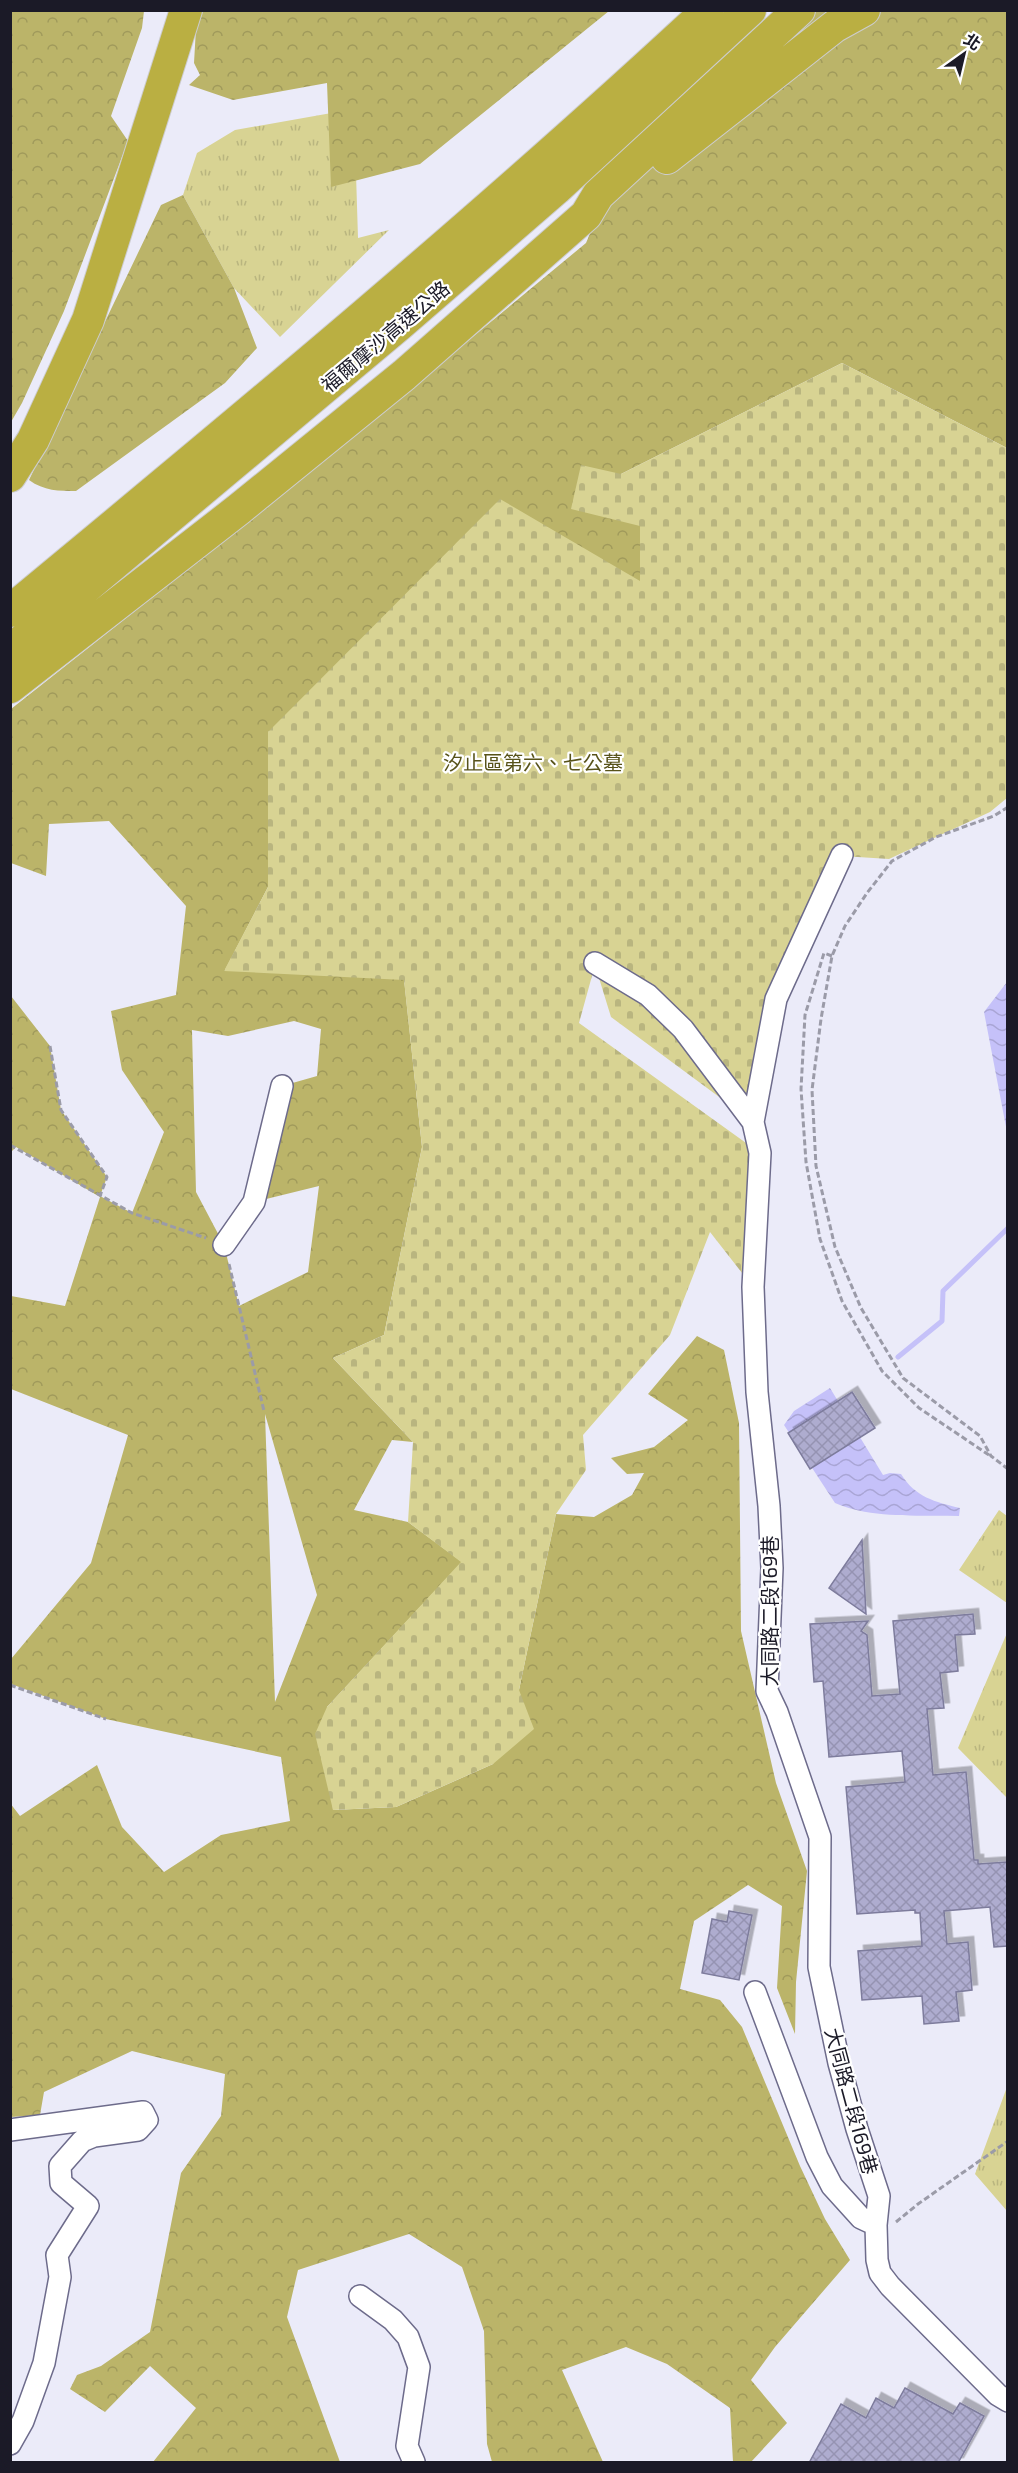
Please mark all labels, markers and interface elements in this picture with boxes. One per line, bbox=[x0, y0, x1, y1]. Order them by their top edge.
north arrow bbox=[934, 24, 994, 84]
text: 北 bbox=[961, 29, 985, 54]
street label: 福爾摩沙高速公路 bbox=[316, 275, 454, 397]
park label: 汐止區第六、七公墓 bbox=[443, 750, 623, 774]
street label: 大同路二段169巷 bbox=[757, 1536, 781, 1686]
street label: 大同路二段169巷 bbox=[821, 2025, 883, 2177]

